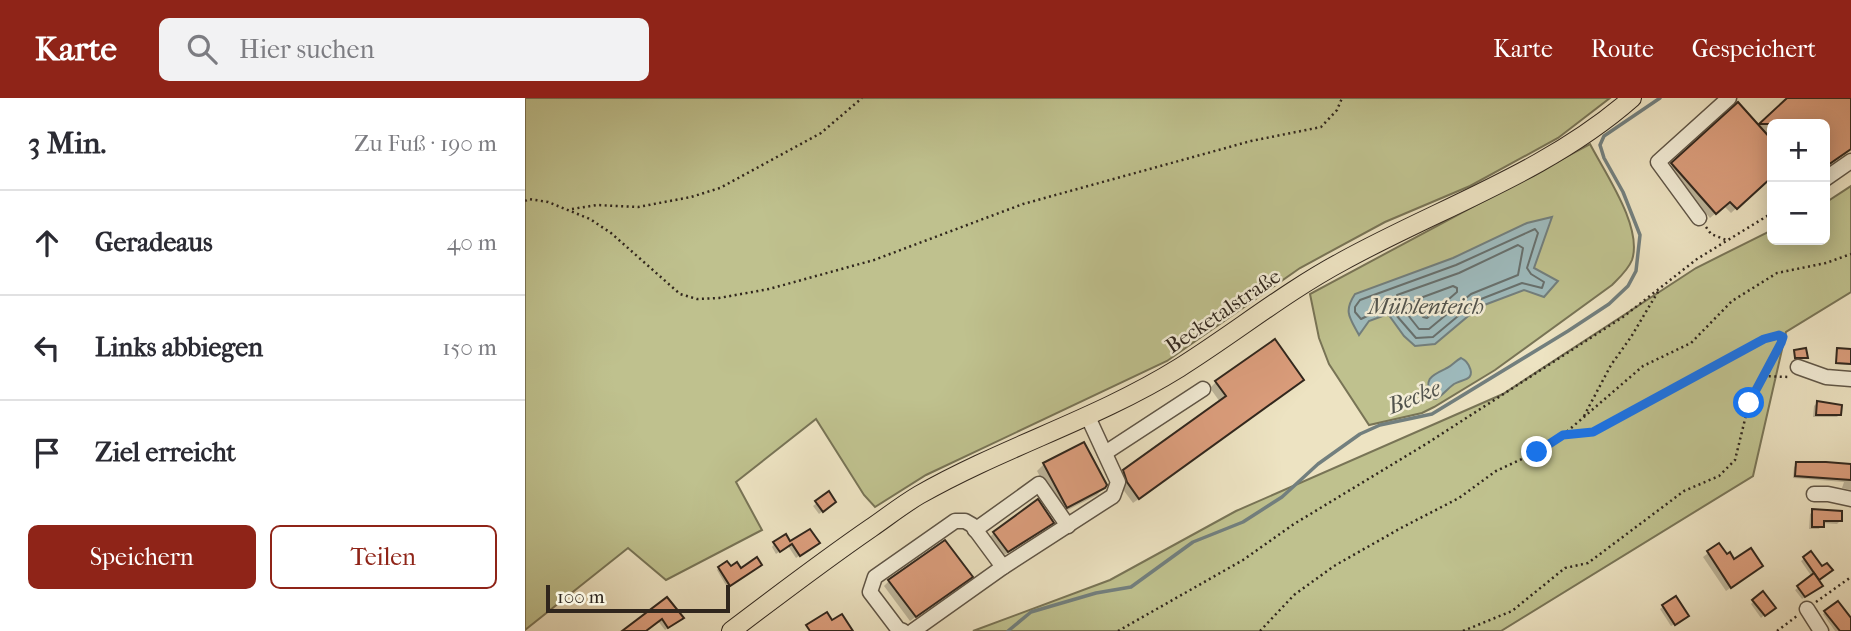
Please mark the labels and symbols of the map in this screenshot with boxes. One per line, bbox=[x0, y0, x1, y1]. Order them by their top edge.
street label: Becketalstraße bbox=[1161, 264, 1285, 358]
water label: Mühlenteich bbox=[1366, 293, 1484, 320]
water label: Becke bbox=[1382, 374, 1445, 420]
route start bbox=[1733, 387, 1764, 418]
route end bbox=[1521, 436, 1552, 467]
scale bar bbox=[546, 582, 730, 614]

